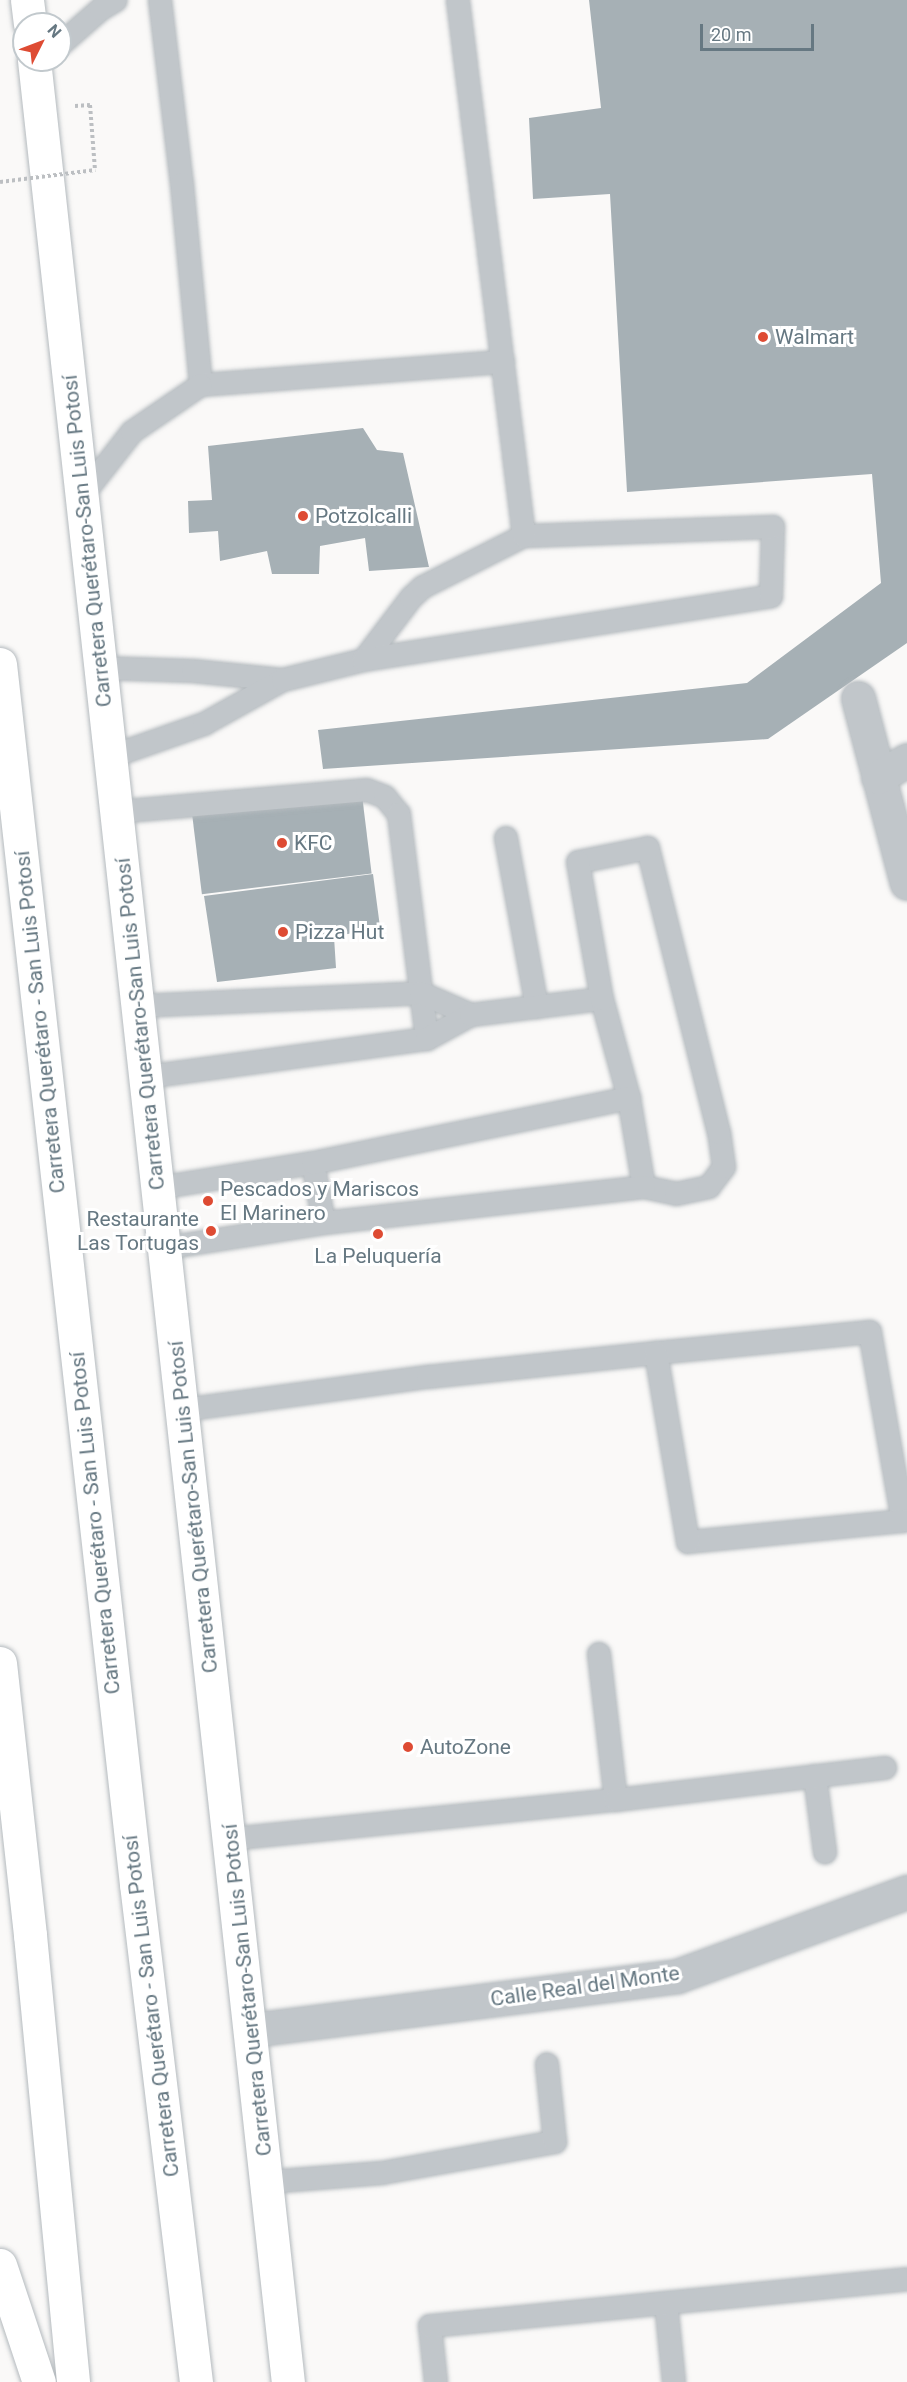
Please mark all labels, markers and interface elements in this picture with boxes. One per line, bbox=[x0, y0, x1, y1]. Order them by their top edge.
north arrow bbox=[12, 12, 72, 72]
scale bar bbox=[703, 12, 817, 50]
text: N bbox=[43, 20, 65, 42]
text: 20 m bbox=[711, 24, 751, 45]
place label: Walmart bbox=[775, 324, 854, 350]
marker: Walmart bbox=[756, 330, 770, 344]
street label: Carretera Querétaro-San Luis Potosí bbox=[57, 374, 117, 708]
place label: Potzolcalli bbox=[315, 503, 412, 529]
marker: Potzolcalli bbox=[296, 509, 310, 523]
place label: KFC bbox=[294, 830, 332, 856]
marker: KFC bbox=[275, 836, 289, 850]
street label: Carretera Querétaro - San Luis Potosí bbox=[9, 849, 71, 1195]
street label: Carretera Querétaro-San Luis Potosí bbox=[110, 857, 170, 1191]
place label: Pizza Hut bbox=[295, 919, 384, 945]
marker: Pizza Hut bbox=[276, 925, 290, 939]
place label: Pescados y Mariscos El Marinero bbox=[220, 1176, 419, 1226]
marker: Pescados y Mariscos El Marinero bbox=[201, 1194, 215, 1208]
place label: Restaurante Las Tortugas bbox=[77, 1206, 199, 1256]
marker: Restaurante Las Tortugas bbox=[204, 1224, 218, 1238]
marker: La Peluquería bbox=[371, 1227, 385, 1241]
place label: La Peluquería bbox=[314, 1243, 442, 1269]
street label: Carretera Querétaro-San Luis Potosí bbox=[163, 1340, 223, 1674]
street label: Carretera Querétaro - San Luis Potosí bbox=[64, 1350, 126, 1696]
place label: AutoZone bbox=[420, 1734, 511, 1760]
marker: AutoZone bbox=[401, 1740, 415, 1754]
street label: Carretera Querétaro-San Luis Potosí bbox=[217, 1823, 277, 2157]
street label: Carretera Querétaro - San Luis Potosí bbox=[118, 1834, 184, 2178]
street label: Calle Real del Monte bbox=[489, 1960, 681, 2012]

